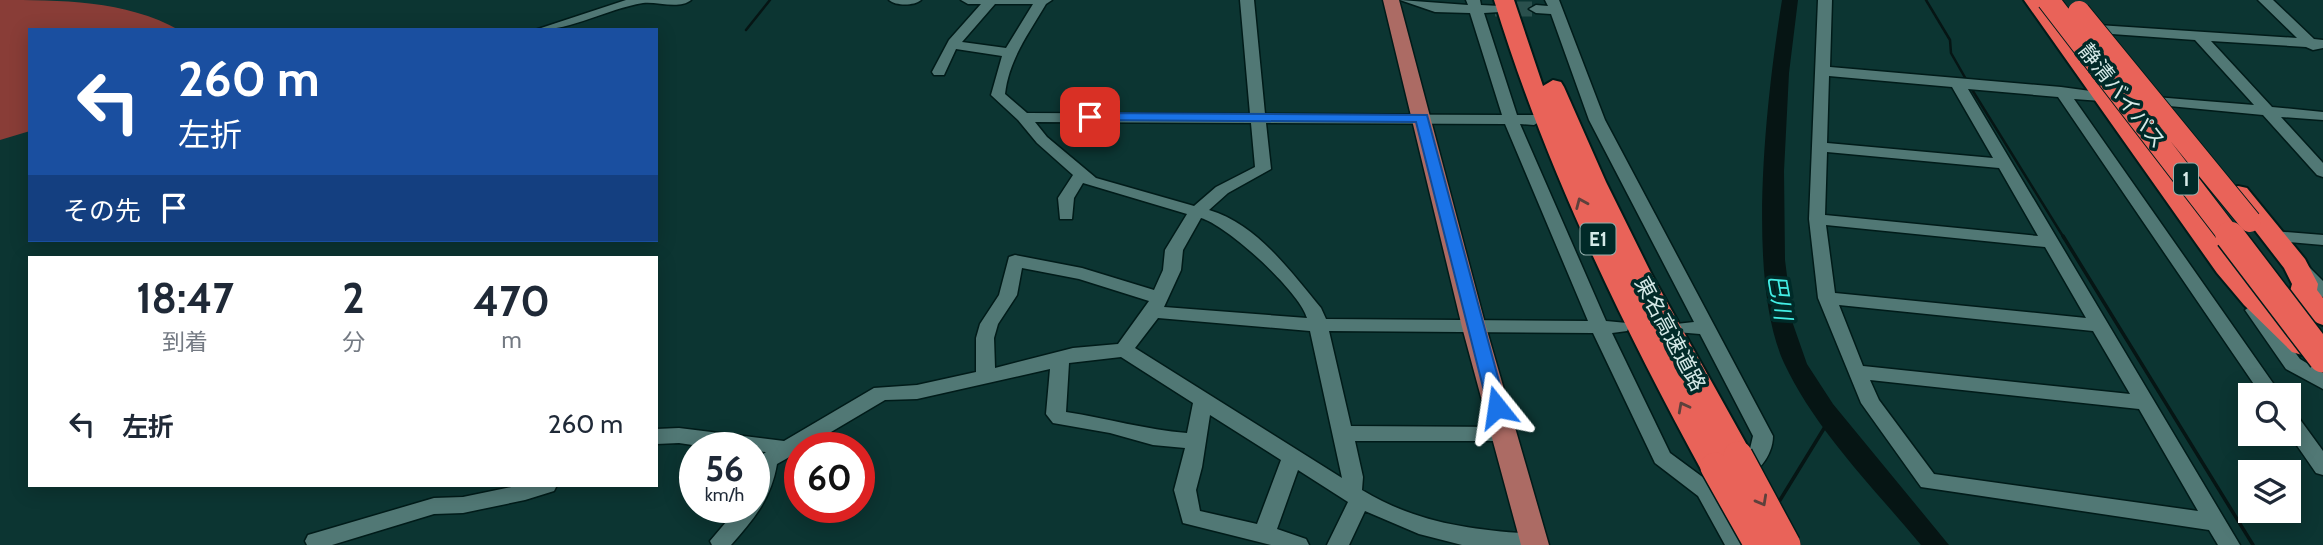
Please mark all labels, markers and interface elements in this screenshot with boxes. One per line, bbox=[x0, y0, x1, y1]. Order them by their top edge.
street label: 静清バイパス bbox=[2074, 39, 2171, 153]
text: 260 m bbox=[178, 49, 320, 108]
icon: left bbox=[63, 56, 154, 147]
pin bbox=[1060, 87, 1120, 147]
icon: arrive bbox=[1071, 98, 1109, 136]
text: 左折 bbox=[178, 115, 242, 154]
road number: 1 bbox=[2174, 164, 2198, 195]
icon: arrive bbox=[155, 189, 193, 227]
text: その先 bbox=[63, 195, 141, 227]
one-way arrow bbox=[1575, 198, 1589, 210]
road number: E1 bbox=[1580, 224, 1616, 255]
text: 18:47 bbox=[136, 272, 234, 324]
text: 2 bbox=[342, 272, 365, 324]
street label: 東名高速道路 bbox=[1630, 272, 1711, 395]
water label: 巴川 bbox=[1762, 272, 1798, 325]
text: 470 bbox=[473, 275, 550, 327]
text: m bbox=[501, 326, 522, 354]
text: 到着 bbox=[162, 328, 208, 356]
text: 分 bbox=[342, 328, 365, 356]
position arrow bbox=[1460, 370, 1534, 444]
map controls bbox=[2238, 383, 2301, 523]
button: search bbox=[2238, 383, 2301, 446]
one-way arrow bbox=[1677, 402, 1691, 414]
icon: left bbox=[63, 405, 101, 443]
text: 260 m bbox=[548, 408, 623, 440]
text: 左折 bbox=[122, 411, 174, 443]
speed limit sign: 60 bbox=[784, 432, 875, 523]
text: 56 bbox=[705, 447, 744, 490]
button: layers bbox=[2238, 460, 2301, 523]
text: km/h bbox=[705, 484, 744, 506]
one-way arrow bbox=[1754, 493, 1767, 506]

